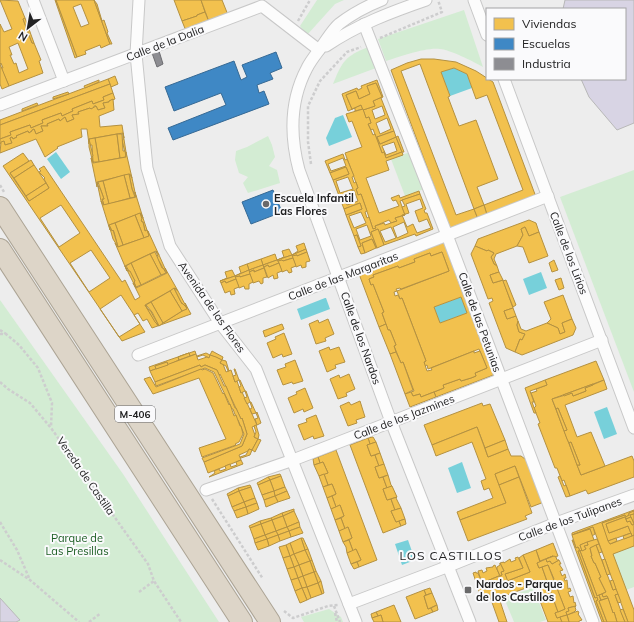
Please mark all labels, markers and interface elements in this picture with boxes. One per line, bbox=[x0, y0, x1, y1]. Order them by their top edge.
north arrow bbox=[8, 8, 48, 48]
legend bbox=[486, 8, 626, 80]
text: Viviendas bbox=[522, 16, 576, 31]
street label: Calle de la Dalia bbox=[124, 22, 206, 64]
text: N bbox=[16, 28, 30, 45]
text: Escuelas bbox=[522, 36, 570, 51]
text: Industria bbox=[522, 56, 571, 71]
place label: Escuela Infantil Las Flores bbox=[274, 191, 354, 218]
marker: Escuela Infantil Las Flores bbox=[261, 199, 271, 209]
street label: Calle de los Lirios bbox=[547, 210, 591, 296]
street label: Calle de las Margaritas bbox=[286, 249, 400, 303]
street label: Avenida de las Flores bbox=[175, 259, 249, 355]
street label: Calle de las Petunias bbox=[455, 270, 505, 374]
street label: Calle de los Nardos bbox=[338, 290, 384, 386]
street label: Calle de los Jazmines bbox=[352, 391, 456, 443]
road number: M-406 bbox=[115, 406, 155, 422]
street label: Vereda de Castilla bbox=[54, 434, 118, 518]
street label: Calle de los Tulipanes bbox=[516, 494, 624, 544]
park label: Parque de Las Presillas bbox=[45, 531, 109, 558]
district label: LOS CASTILLOS bbox=[400, 548, 502, 563]
place label: Nardos - Parque de los Castillos bbox=[476, 577, 563, 604]
marker: Nardos - Parque de los Castillos bbox=[463, 585, 473, 595]

